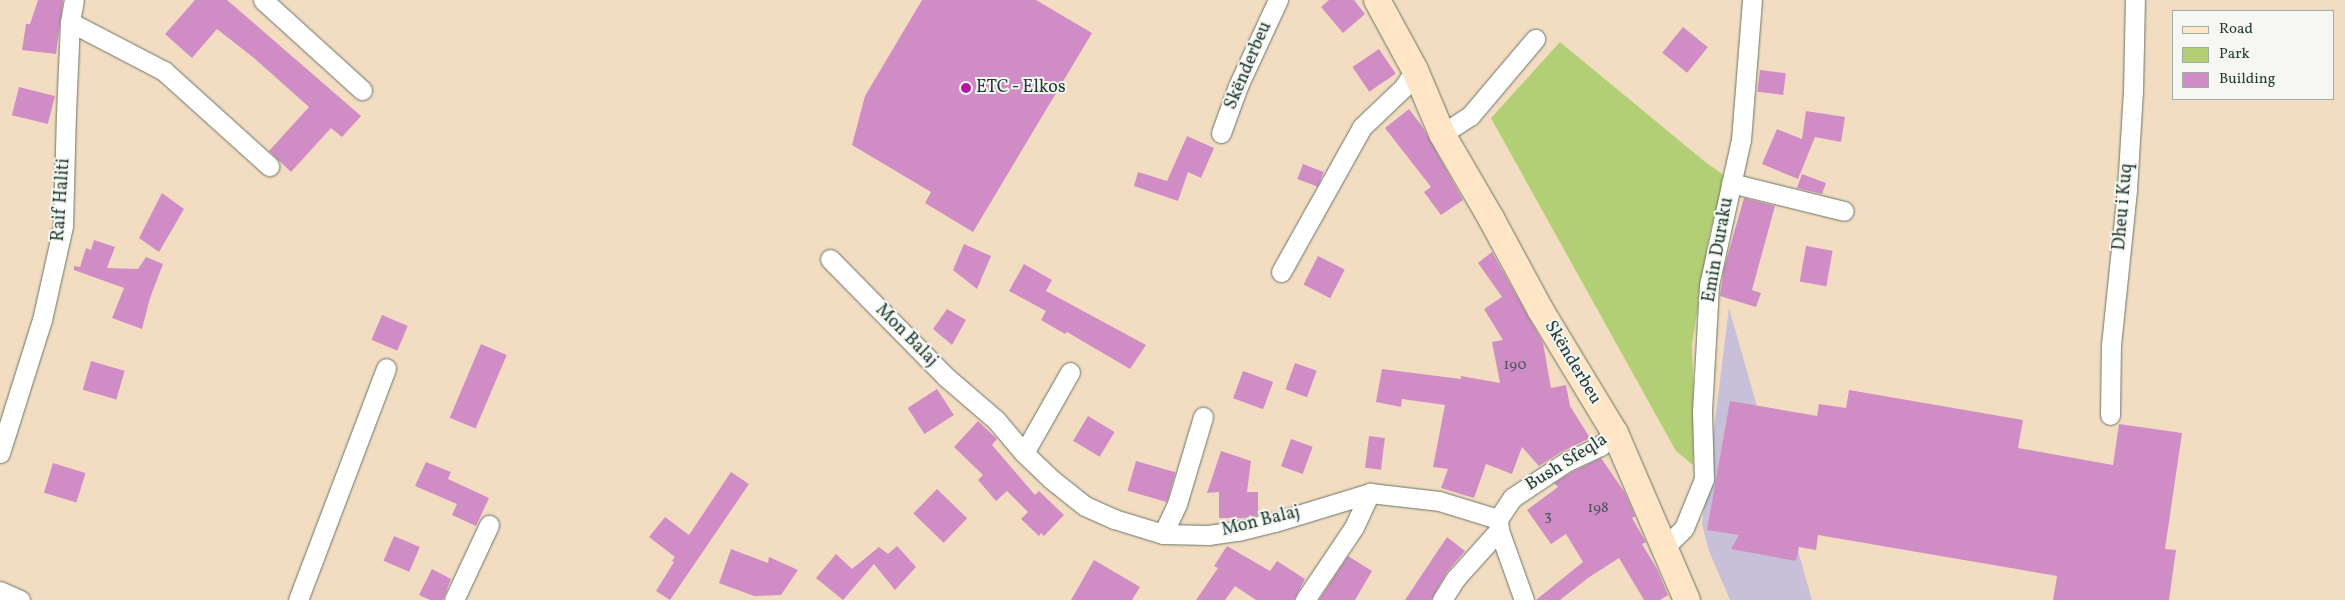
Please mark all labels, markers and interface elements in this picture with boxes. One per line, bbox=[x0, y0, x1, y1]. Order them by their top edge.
legend bbox=[2172, 10, 2335, 100]
street label: Skënderbeu bbox=[1221, 19, 1277, 113]
text: Road bbox=[2219, 19, 2253, 40]
text: Park bbox=[2219, 44, 2250, 65]
text: Building bbox=[2219, 69, 2275, 90]
place label: ETC - Elkos bbox=[976, 77, 1066, 99]
marker: ETC - Elkos bbox=[960, 82, 972, 94]
street label: Raif Haliti bbox=[48, 159, 76, 241]
street label: Dheu i Kuq bbox=[2109, 163, 2139, 251]
street label: Emin Duraku bbox=[1699, 196, 1739, 304]
street label: Mon Balaj bbox=[870, 300, 942, 372]
street label: Skënderbeu bbox=[1539, 317, 1605, 409]
house number: 190 bbox=[1504, 357, 1526, 375]
street label: Bush Sfeqla bbox=[1522, 429, 1612, 497]
house number: 198 bbox=[1587, 500, 1609, 518]
street label: Mon Balaj bbox=[1220, 502, 1302, 542]
house number: 3 bbox=[1544, 508, 1552, 526]

